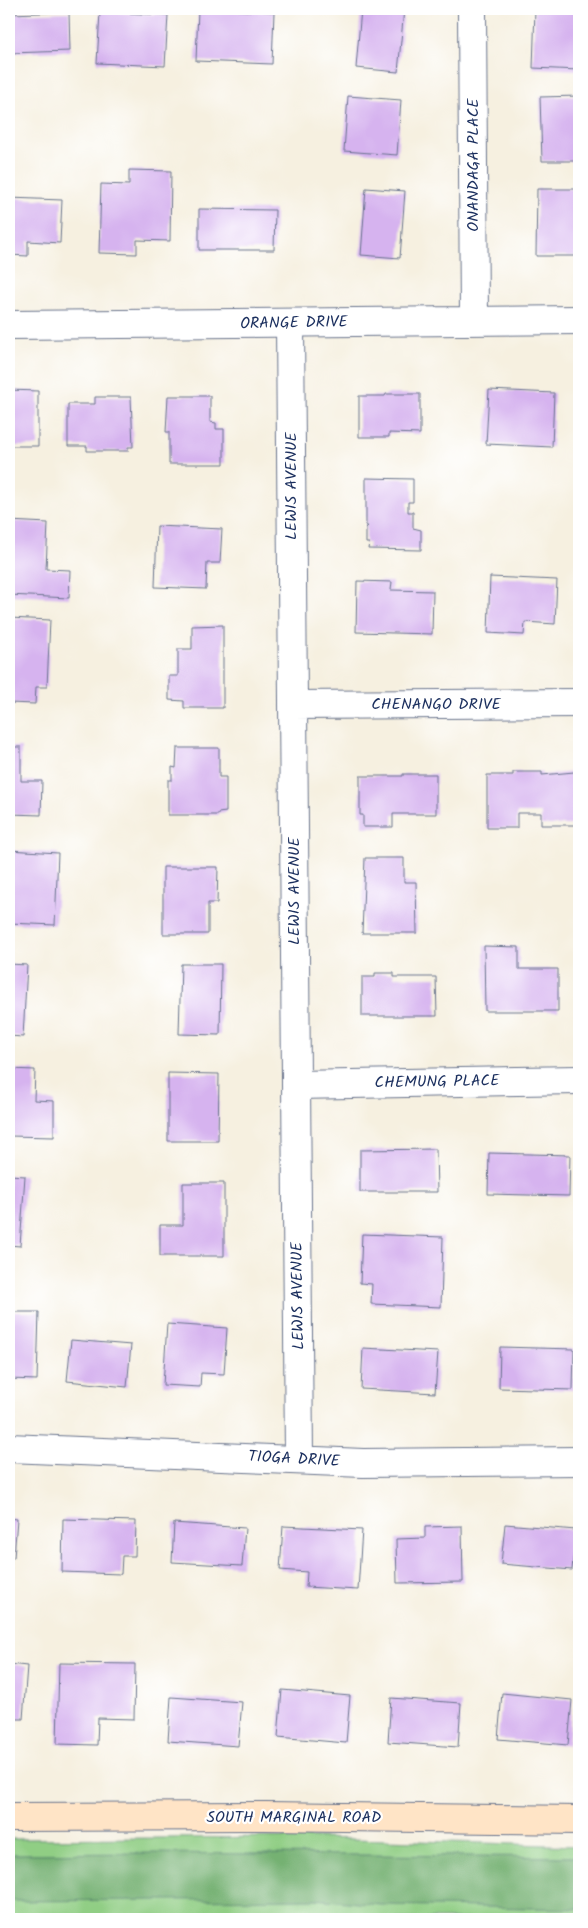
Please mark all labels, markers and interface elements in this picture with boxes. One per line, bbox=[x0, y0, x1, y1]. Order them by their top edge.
street label: ONANDAGA PLACE bbox=[461, 98, 486, 232]
street label: ORANGE DRIVE bbox=[240, 310, 349, 336]
street label: LEWIS AVENUE bbox=[279, 431, 304, 540]
street label: CHENANGO DRIVE bbox=[371, 692, 501, 717]
street label: LEWIS AVENUE bbox=[282, 836, 307, 945]
street label: CHEMUNG PLACE bbox=[374, 1068, 500, 1096]
street label: LEWIS AVENUE bbox=[285, 1241, 311, 1350]
street label: TIOGA DRIVE bbox=[248, 1444, 341, 1474]
street label: SOUTH MARGINAL ROAD bbox=[207, 1805, 381, 1830]

